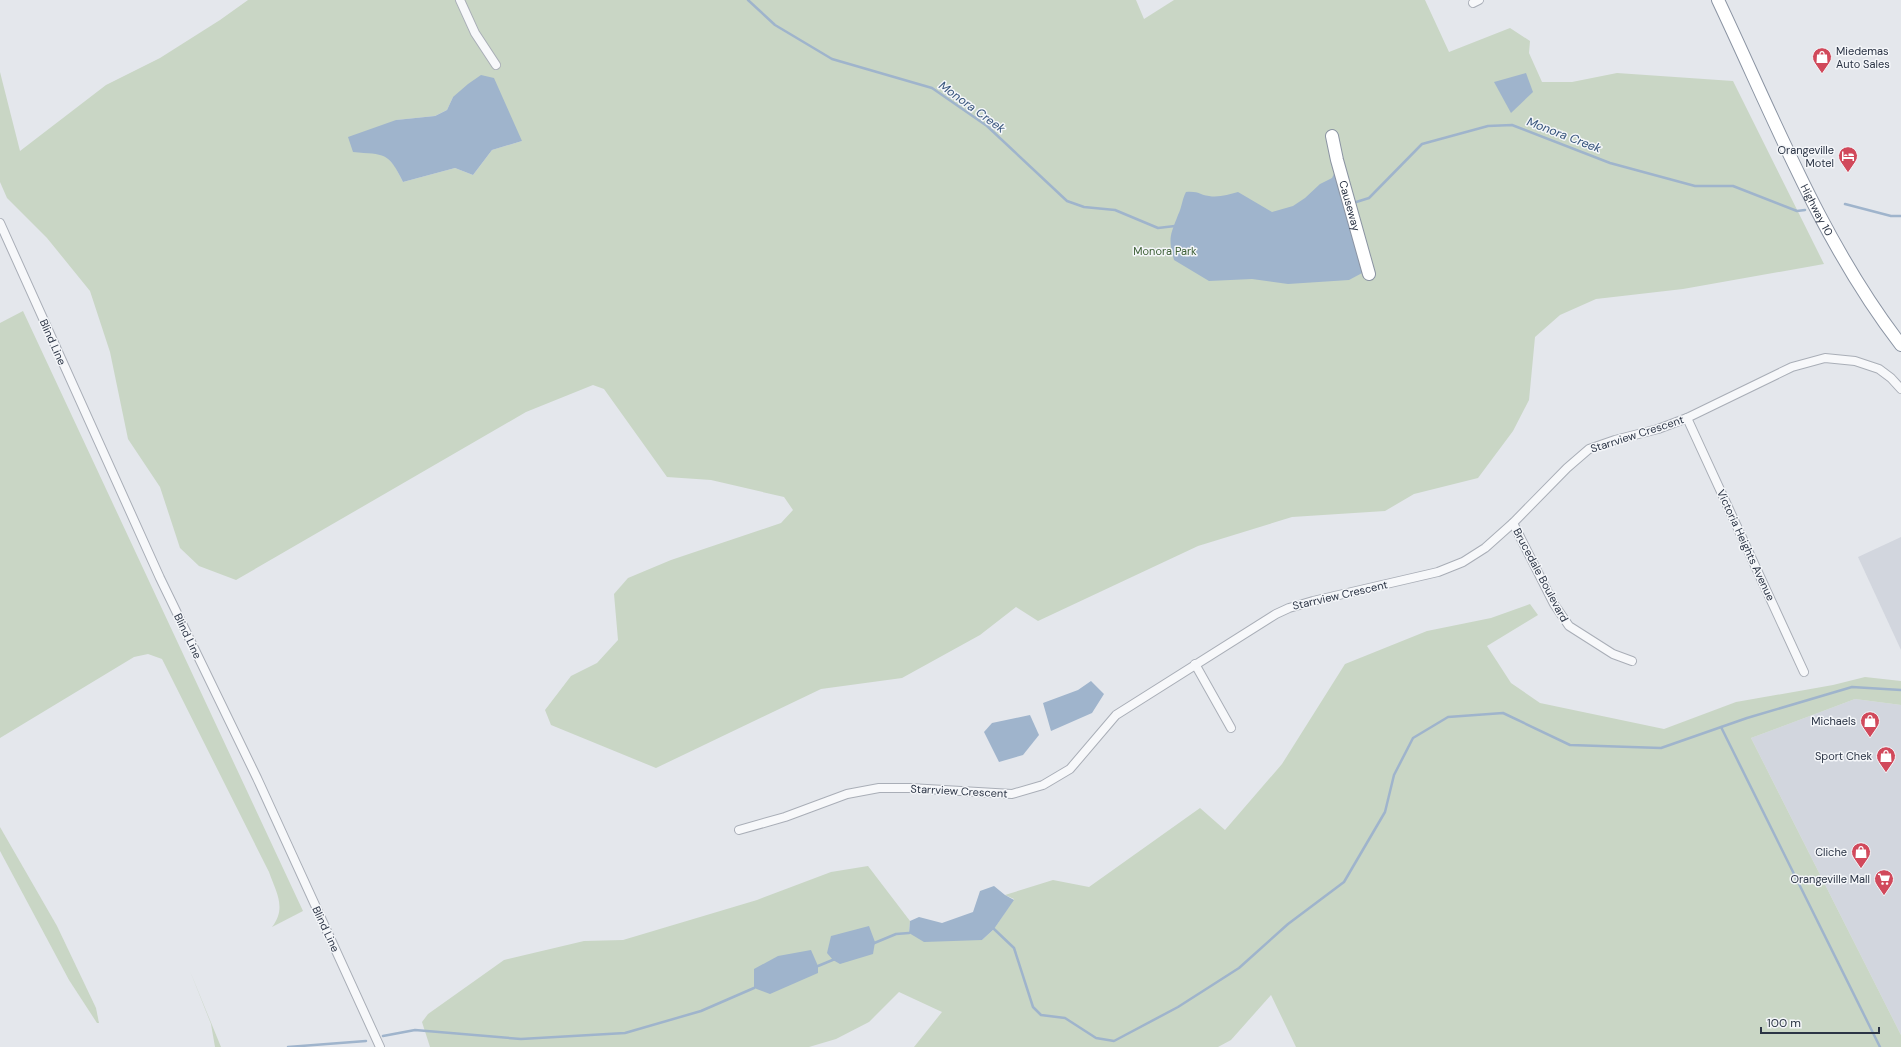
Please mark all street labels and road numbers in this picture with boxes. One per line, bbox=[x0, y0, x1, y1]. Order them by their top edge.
street label: Causeway bbox=[1336, 179, 1364, 233]
street label: Highway 10 bbox=[1798, 182, 1836, 238]
street label: Blind Line bbox=[37, 317, 69, 367]
street label: Starrview Crescent bbox=[1589, 412, 1685, 456]
street label: Victoria Heights Avenue bbox=[1714, 487, 1778, 603]
street label: Brucedale Boulevard bbox=[1510, 526, 1572, 624]
street label: Starrview Crescent bbox=[1291, 577, 1389, 613]
street label: Blind Line bbox=[171, 611, 205, 661]
street label: Starrview Crescent bbox=[910, 781, 1008, 801]
street label: Blind Line bbox=[309, 904, 343, 954]

